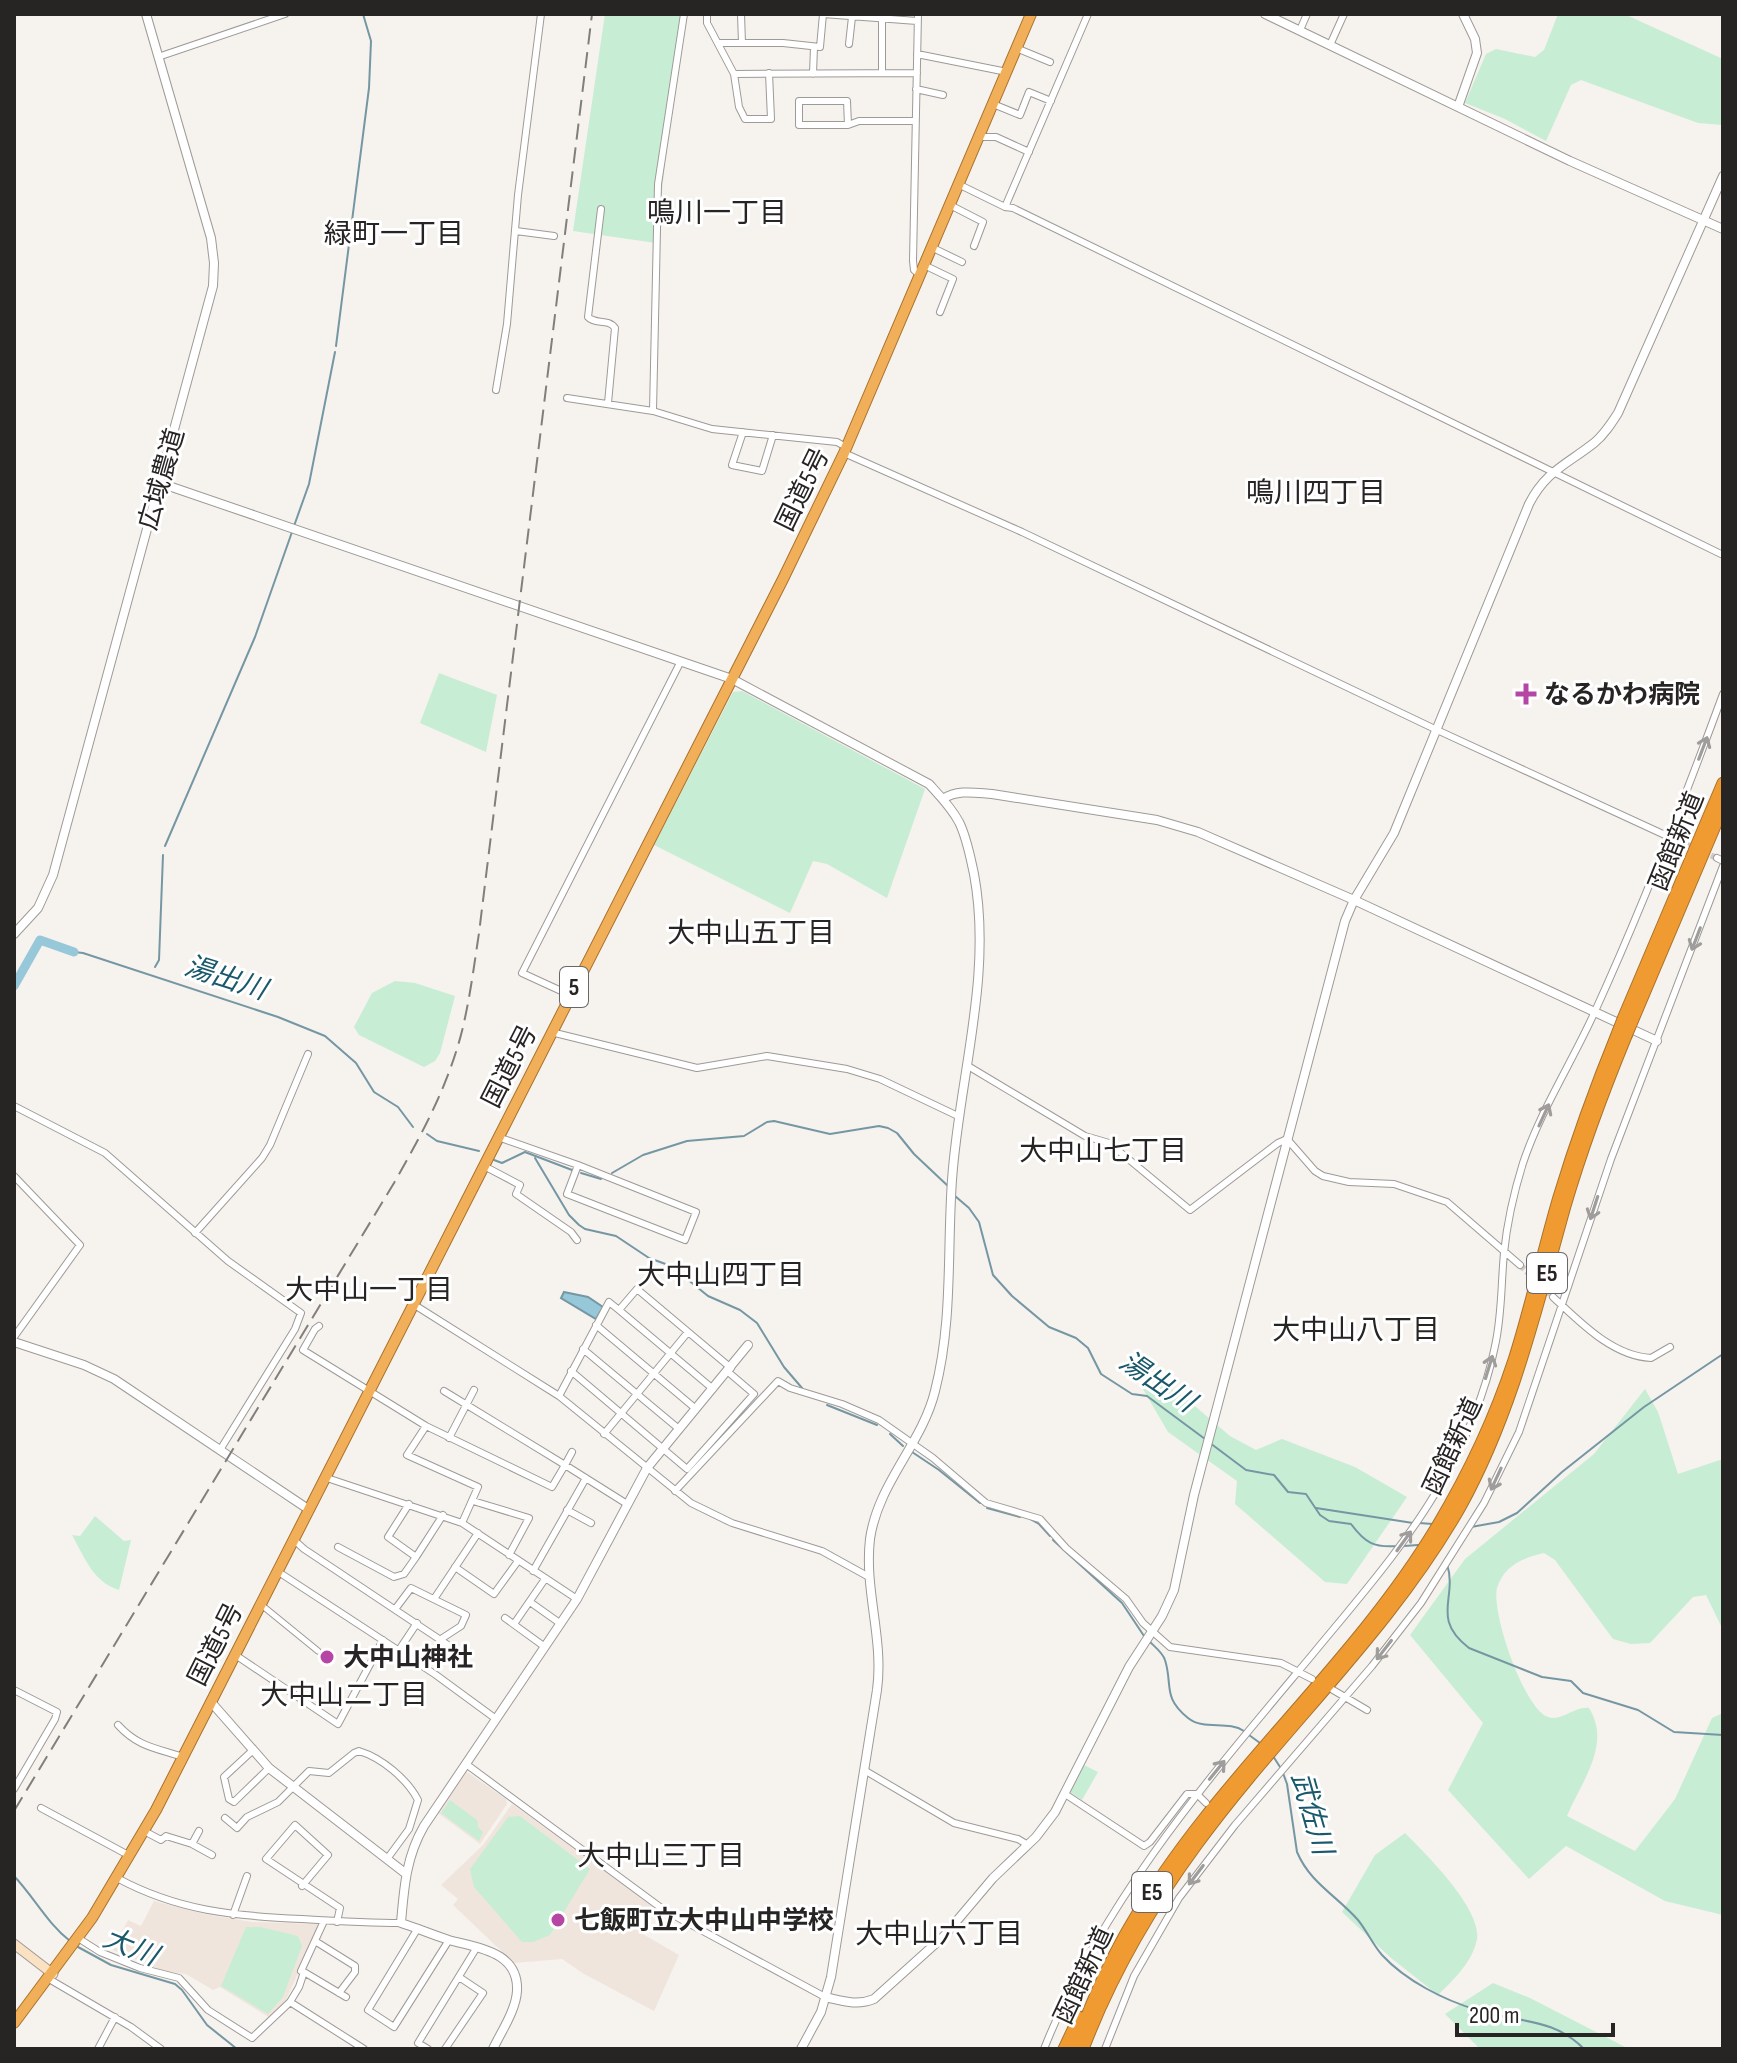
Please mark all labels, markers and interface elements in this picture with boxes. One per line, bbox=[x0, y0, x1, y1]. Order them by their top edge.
district label: 鳴川一丁目 bbox=[647, 197, 787, 230]
district label: 緑町一丁目 bbox=[324, 218, 464, 251]
street label: 広域農道 bbox=[133, 425, 192, 534]
street label: 国道5号 bbox=[770, 443, 837, 536]
district label: 鳴川四丁目 bbox=[1246, 477, 1386, 510]
place label: なるかわ病院 bbox=[1544, 680, 1700, 711]
marker: なるかわ病院 bbox=[1515, 683, 1537, 705]
one-way arrow bbox=[1696, 736, 1711, 761]
street label: 函館新道 bbox=[1644, 788, 1711, 896]
district label: 大中山五丁目 bbox=[667, 917, 835, 950]
one-way arrow bbox=[1688, 926, 1702, 951]
water label: 湯出川 bbox=[180, 950, 273, 1008]
road number: 5 bbox=[560, 967, 588, 1007]
street label: 国道5号 bbox=[476, 1020, 544, 1113]
one-way arrow bbox=[1537, 1103, 1552, 1127]
district label: 大中山七丁目 bbox=[1019, 1135, 1187, 1168]
one-way arrow bbox=[1586, 1196, 1601, 1221]
road number: E5 bbox=[1527, 1253, 1567, 1293]
district label: 大中山四丁目 bbox=[637, 1259, 805, 1292]
district label: 大中山一丁目 bbox=[285, 1274, 453, 1307]
district label: 大中山八丁目 bbox=[1272, 1314, 1440, 1347]
water label: 湯出川 bbox=[1113, 1345, 1204, 1421]
one-way arrow bbox=[1483, 1355, 1497, 1380]
street label: 函館新道 bbox=[1417, 1393, 1489, 1500]
one-way arrow bbox=[1488, 1466, 1503, 1490]
one-way arrow bbox=[1396, 1530, 1412, 1552]
street label: 国道5号 bbox=[182, 1598, 250, 1691]
one-way arrow bbox=[1375, 1639, 1393, 1660]
place label: 大中山神社 bbox=[343, 1643, 473, 1674]
marker: 大中山神社 bbox=[318, 1648, 336, 1666]
district label: 大中山二丁目 bbox=[260, 1679, 428, 1712]
one-way arrow bbox=[1208, 1760, 1225, 1781]
water label: 武佐川 bbox=[1284, 1768, 1340, 1861]
district label: 大中山三丁目 bbox=[577, 1840, 745, 1873]
one-way arrow bbox=[1188, 1864, 1205, 1885]
road number: E5 bbox=[1132, 1872, 1172, 1912]
place label: 七飯町立大中山中学校 bbox=[574, 1906, 834, 1937]
marker: 七飯町立大中山中学校 bbox=[549, 1911, 567, 1929]
district label: 大中山六丁目 bbox=[855, 1918, 1023, 1951]
water label: 大川 bbox=[98, 1922, 165, 1974]
street label: 函館新道 bbox=[1048, 1922, 1120, 2029]
scale bar bbox=[1457, 1987, 1613, 2037]
text: 200 m bbox=[1469, 2001, 1520, 2030]

